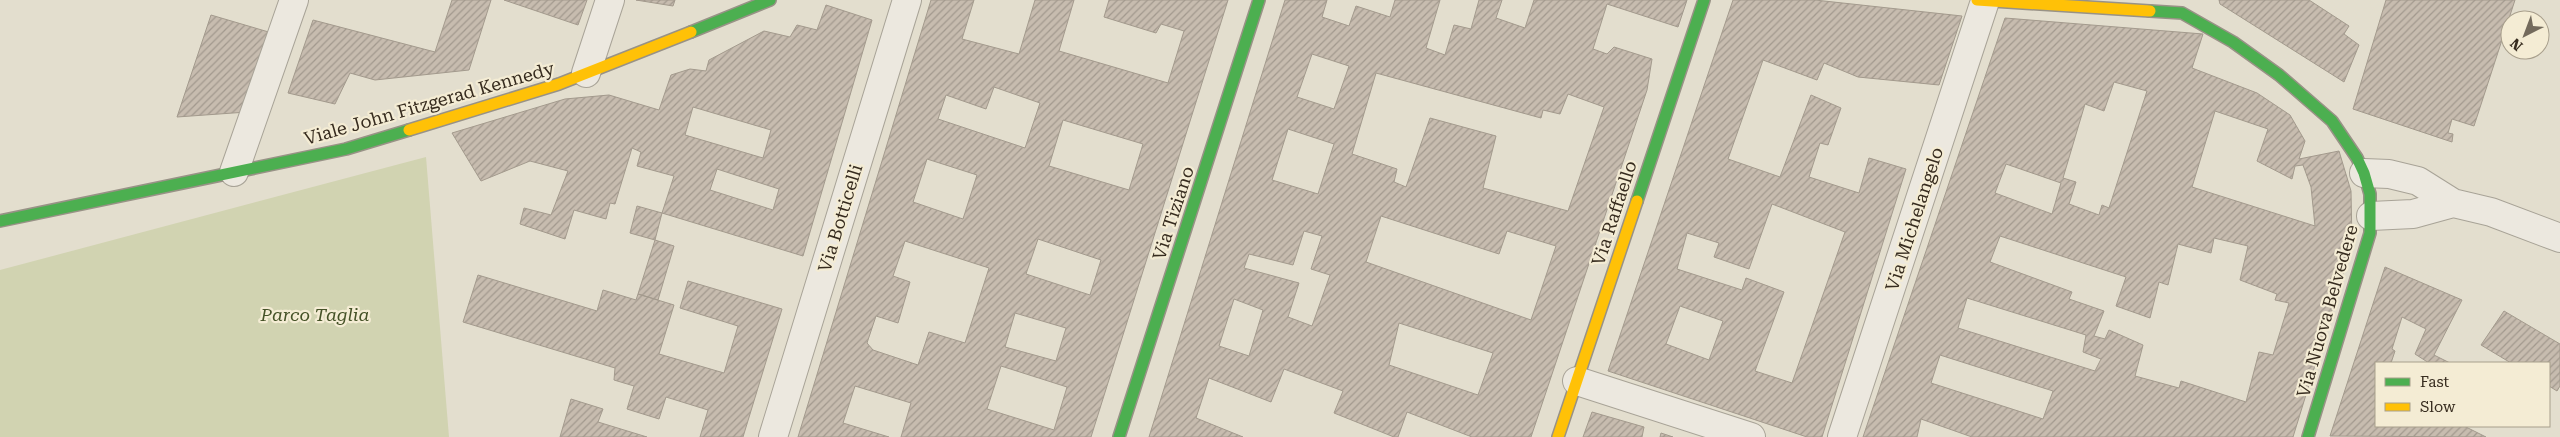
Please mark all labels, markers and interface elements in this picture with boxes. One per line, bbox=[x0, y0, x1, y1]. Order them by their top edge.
north arrow bbox=[2500, 10, 2550, 60]
text: N bbox=[2507, 35, 2526, 54]
street label: Viale John Fitzgerad Kennedy bbox=[301, 57, 557, 149]
street label: Via Michelangelo bbox=[1881, 144, 1947, 294]
street label: Via Raffaello bbox=[1587, 158, 1641, 268]
street label: Via Botticelli bbox=[814, 161, 866, 275]
street label: Via Tiziano bbox=[1148, 164, 1198, 262]
street label: Via Nuova Belvedere bbox=[2292, 222, 2362, 400]
park label: Parco Taglia bbox=[260, 304, 370, 325]
legend bbox=[2375, 362, 2550, 427]
text: Fast bbox=[2420, 373, 2450, 391]
text: Slow bbox=[2420, 398, 2456, 416]

